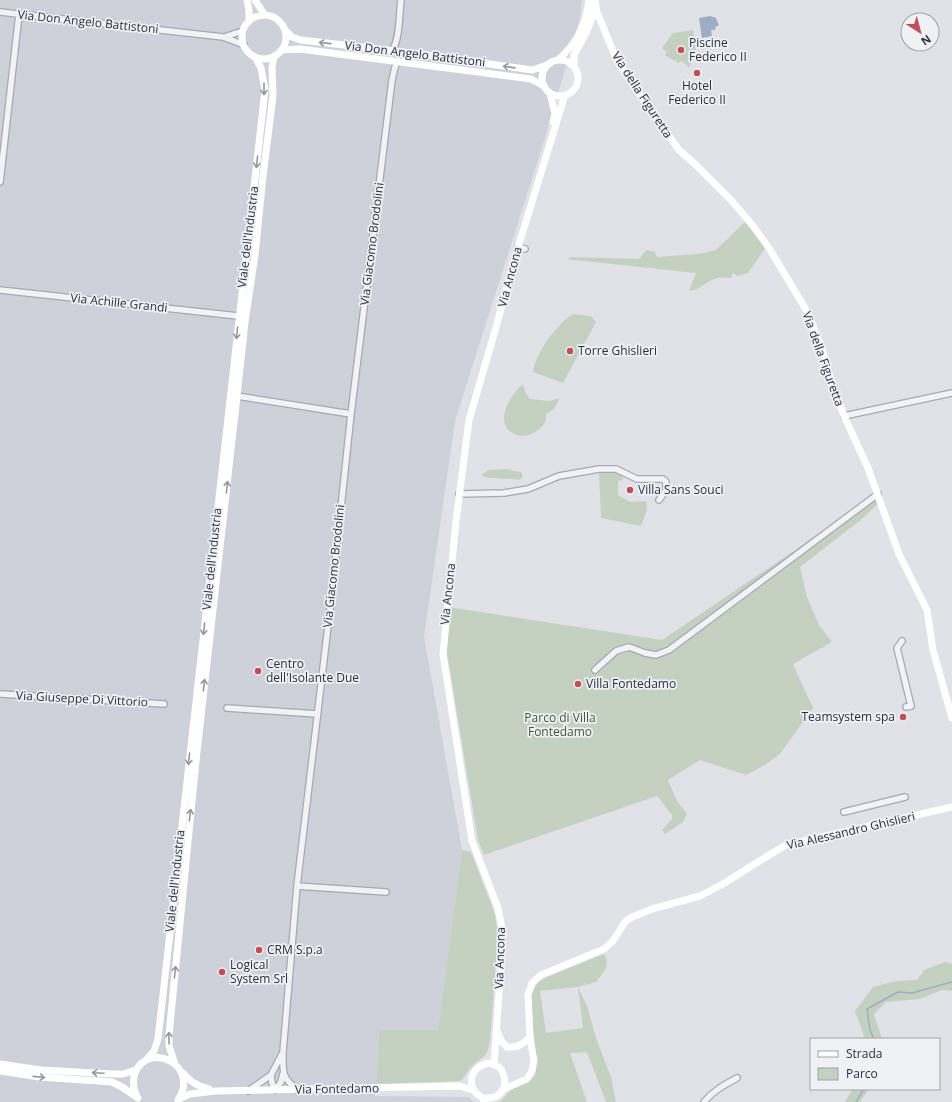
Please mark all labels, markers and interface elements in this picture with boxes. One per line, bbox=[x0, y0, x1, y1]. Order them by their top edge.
street label: Via Don Angelo Battistoni bbox=[17, 6, 159, 37]
north arrow bbox=[900, 12, 940, 52]
text: N bbox=[918, 32, 934, 49]
place label: Piscine Federico II bbox=[689, 34, 747, 65]
street label: Via Don Angelo Battistoni bbox=[344, 36, 486, 71]
one-way arrow bbox=[319, 39, 332, 47]
marker: Piscine Federico II bbox=[676, 45, 686, 55]
street label: Via della Figuretta bbox=[608, 48, 677, 141]
one-way arrow bbox=[503, 63, 516, 71]
marker: Hotel Federico II bbox=[692, 68, 702, 78]
place label: Hotel Federico II bbox=[668, 77, 726, 108]
one-way arrow bbox=[260, 82, 268, 95]
one-way arrow bbox=[253, 156, 261, 169]
street label: Via Giacomo Brodolini bbox=[356, 182, 387, 306]
street label: Viale dell'Industria bbox=[233, 185, 262, 289]
street label: Via Ancona bbox=[493, 245, 526, 309]
street label: Via Achille Grandi bbox=[70, 289, 168, 316]
street label: Via della Figuretta bbox=[798, 309, 849, 409]
one-way arrow bbox=[233, 326, 240, 339]
place label: Torre Ghislieri bbox=[578, 342, 657, 359]
marker: Torre Ghislieri bbox=[565, 346, 575, 356]
one-way arrow bbox=[223, 481, 231, 494]
place label: Villa Sans Souci bbox=[638, 481, 723, 498]
marker: Villa Sans Souci bbox=[625, 485, 635, 495]
street label: Via Giacomo Brodolini bbox=[319, 504, 348, 628]
street label: Viale dell'Industria bbox=[198, 507, 225, 611]
street label: Via Ancona bbox=[436, 562, 459, 626]
one-way arrow bbox=[201, 623, 208, 636]
place label: Centro dell'Isolante Due bbox=[266, 655, 359, 686]
marker: Centro dell'Isolante Due bbox=[253, 666, 263, 676]
place label: Villa Fontedamo bbox=[586, 675, 676, 692]
one-way arrow bbox=[201, 679, 208, 692]
marker: Villa Fontedamo bbox=[573, 679, 583, 689]
street label: Via Giuseppe Di Vittorio bbox=[16, 687, 148, 710]
place label: Teamsystem spa bbox=[801, 708, 895, 725]
park label: Parco di Villa Fontedamo bbox=[524, 709, 596, 740]
marker: Teamsystem spa bbox=[898, 712, 908, 722]
one-way arrow bbox=[185, 752, 193, 765]
street label: Via Alessandro Ghislieri bbox=[785, 808, 917, 854]
one-way arrow bbox=[187, 809, 194, 822]
street label: Viale dell'Industria bbox=[161, 829, 188, 933]
street label: Via Ancona bbox=[490, 927, 509, 989]
place label: CRM S.p.a bbox=[267, 941, 323, 958]
marker: CRM S.p.a bbox=[254, 945, 264, 955]
place label: Logical System Srl bbox=[230, 956, 288, 987]
one-way arrow bbox=[171, 966, 179, 979]
marker: Logical System Srl bbox=[217, 967, 227, 977]
one-way arrow bbox=[165, 1032, 173, 1045]
legend bbox=[810, 1038, 940, 1090]
text: Strada bbox=[846, 1045, 882, 1062]
text: Parco bbox=[846, 1065, 878, 1082]
one-way arrow bbox=[92, 1069, 105, 1076]
one-way arrow bbox=[32, 1073, 45, 1081]
street label: Via Fontedamo bbox=[295, 1079, 379, 1098]

